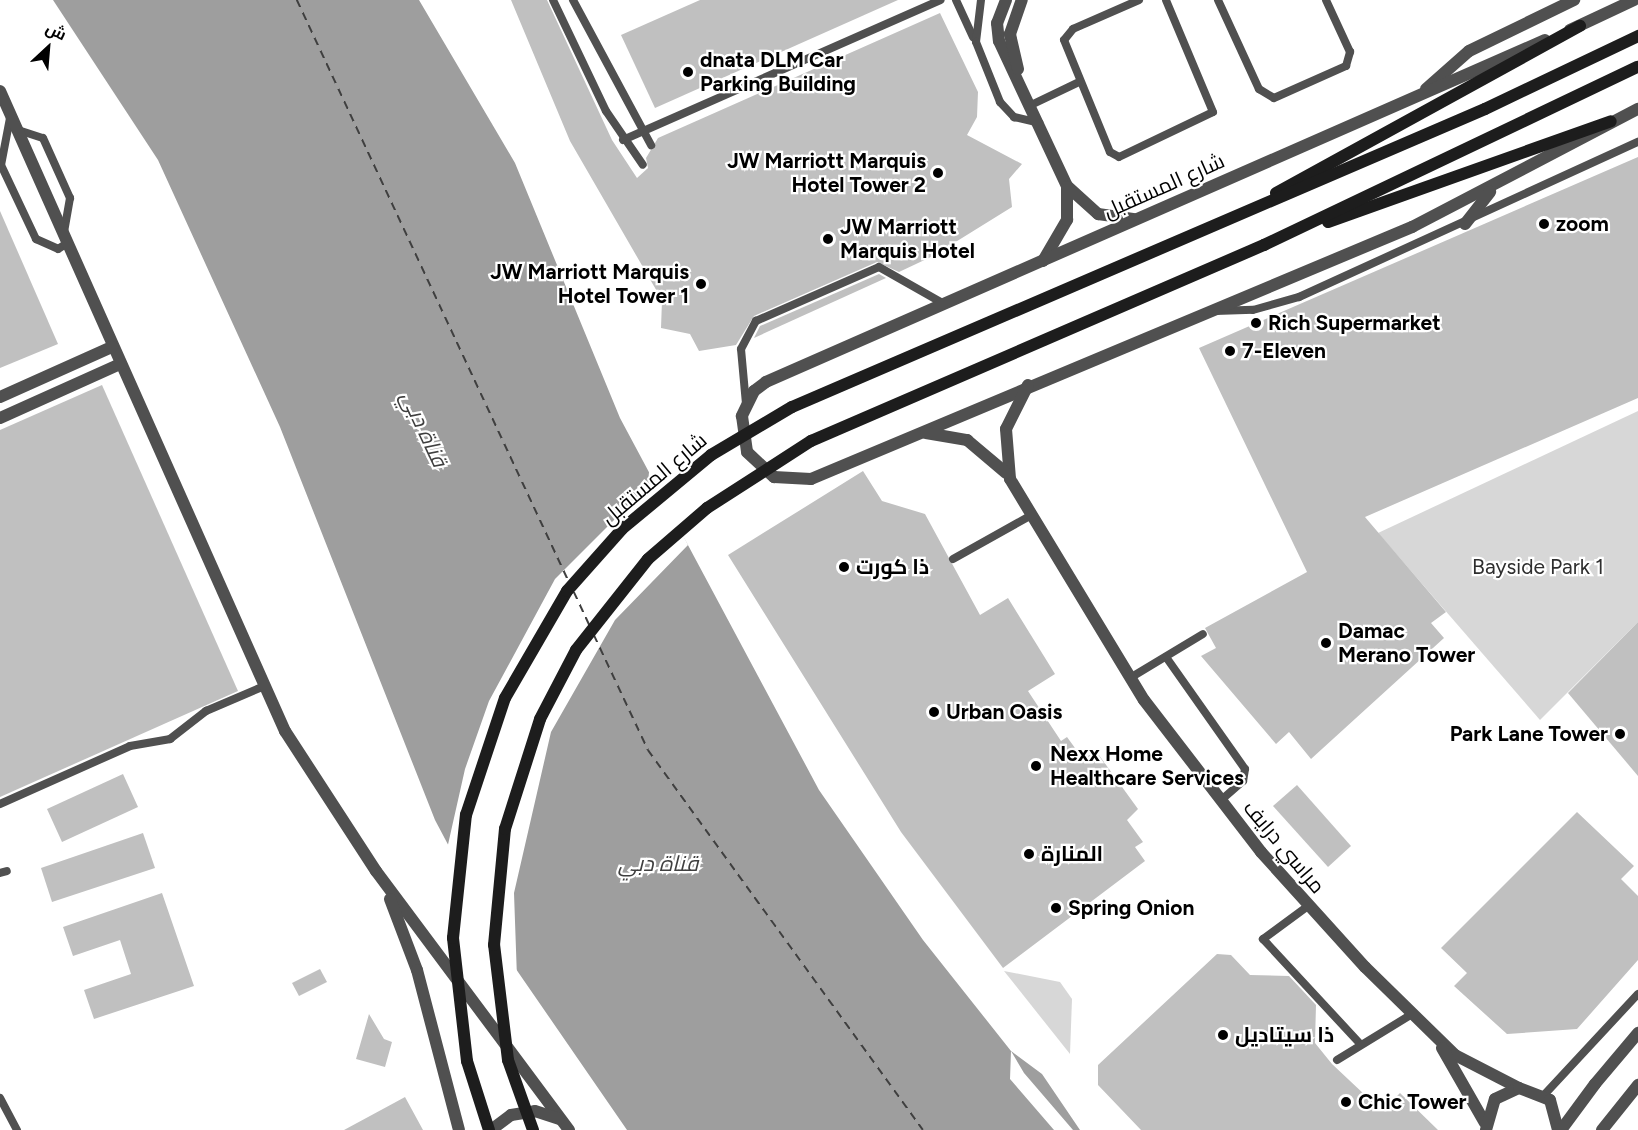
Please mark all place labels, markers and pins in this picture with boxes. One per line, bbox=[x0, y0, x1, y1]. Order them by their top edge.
place label: dnata DLM Car Parking Building bbox=[700, 47, 856, 97]
marker: dnata DLM Car Parking Building bbox=[681, 65, 695, 79]
place label: JW Marriott Marquis Hotel Tower 2 bbox=[727, 148, 926, 198]
marker: JW Marriott Marquis Hotel Tower 2 bbox=[931, 166, 945, 180]
place label: zoom bbox=[1556, 211, 1609, 237]
place label: JW Marriott Marquis Hotel bbox=[840, 214, 975, 264]
marker: zoom bbox=[1537, 217, 1551, 231]
marker: JW Marriott Marquis Hotel bbox=[821, 232, 835, 246]
place label: JW Marriott Marquis Hotel Tower 1 bbox=[490, 259, 689, 309]
marker: JW Marriott Marquis Hotel Tower 1 bbox=[694, 277, 708, 291]
place label: Rich Supermarket bbox=[1268, 310, 1441, 336]
marker: Rich Supermarket bbox=[1249, 316, 1263, 330]
place label: 7-Eleven bbox=[1242, 338, 1326, 364]
marker: 7-Eleven bbox=[1223, 344, 1237, 358]
place label: ذا كورت bbox=[856, 554, 929, 580]
marker: ذا كورت bbox=[837, 560, 851, 574]
place label: Damac Merano Tower bbox=[1338, 618, 1475, 668]
marker: Damac Merano Tower bbox=[1319, 636, 1333, 650]
place label: Urban Oasis bbox=[946, 699, 1062, 725]
marker: Urban Oasis bbox=[927, 705, 941, 719]
place label: Park Lane Tower bbox=[1450, 721, 1608, 747]
marker: Park Lane Tower bbox=[1613, 727, 1627, 741]
place label: Nexx Home Healthcare Services bbox=[1050, 741, 1244, 791]
marker: Nexx Home Healthcare Services bbox=[1027, 757, 1045, 775]
place label: المنارة bbox=[1041, 841, 1103, 867]
marker: المنارة bbox=[1022, 847, 1036, 861]
place label: Spring Onion bbox=[1068, 895, 1194, 921]
marker: Spring Onion bbox=[1049, 901, 1063, 915]
place label: ذا سيتاديل bbox=[1235, 1022, 1334, 1048]
marker: ذا سيتاديل bbox=[1216, 1028, 1230, 1042]
place label: Chic Tower bbox=[1358, 1089, 1467, 1115]
marker: Chic Tower bbox=[1339, 1095, 1353, 1109]

